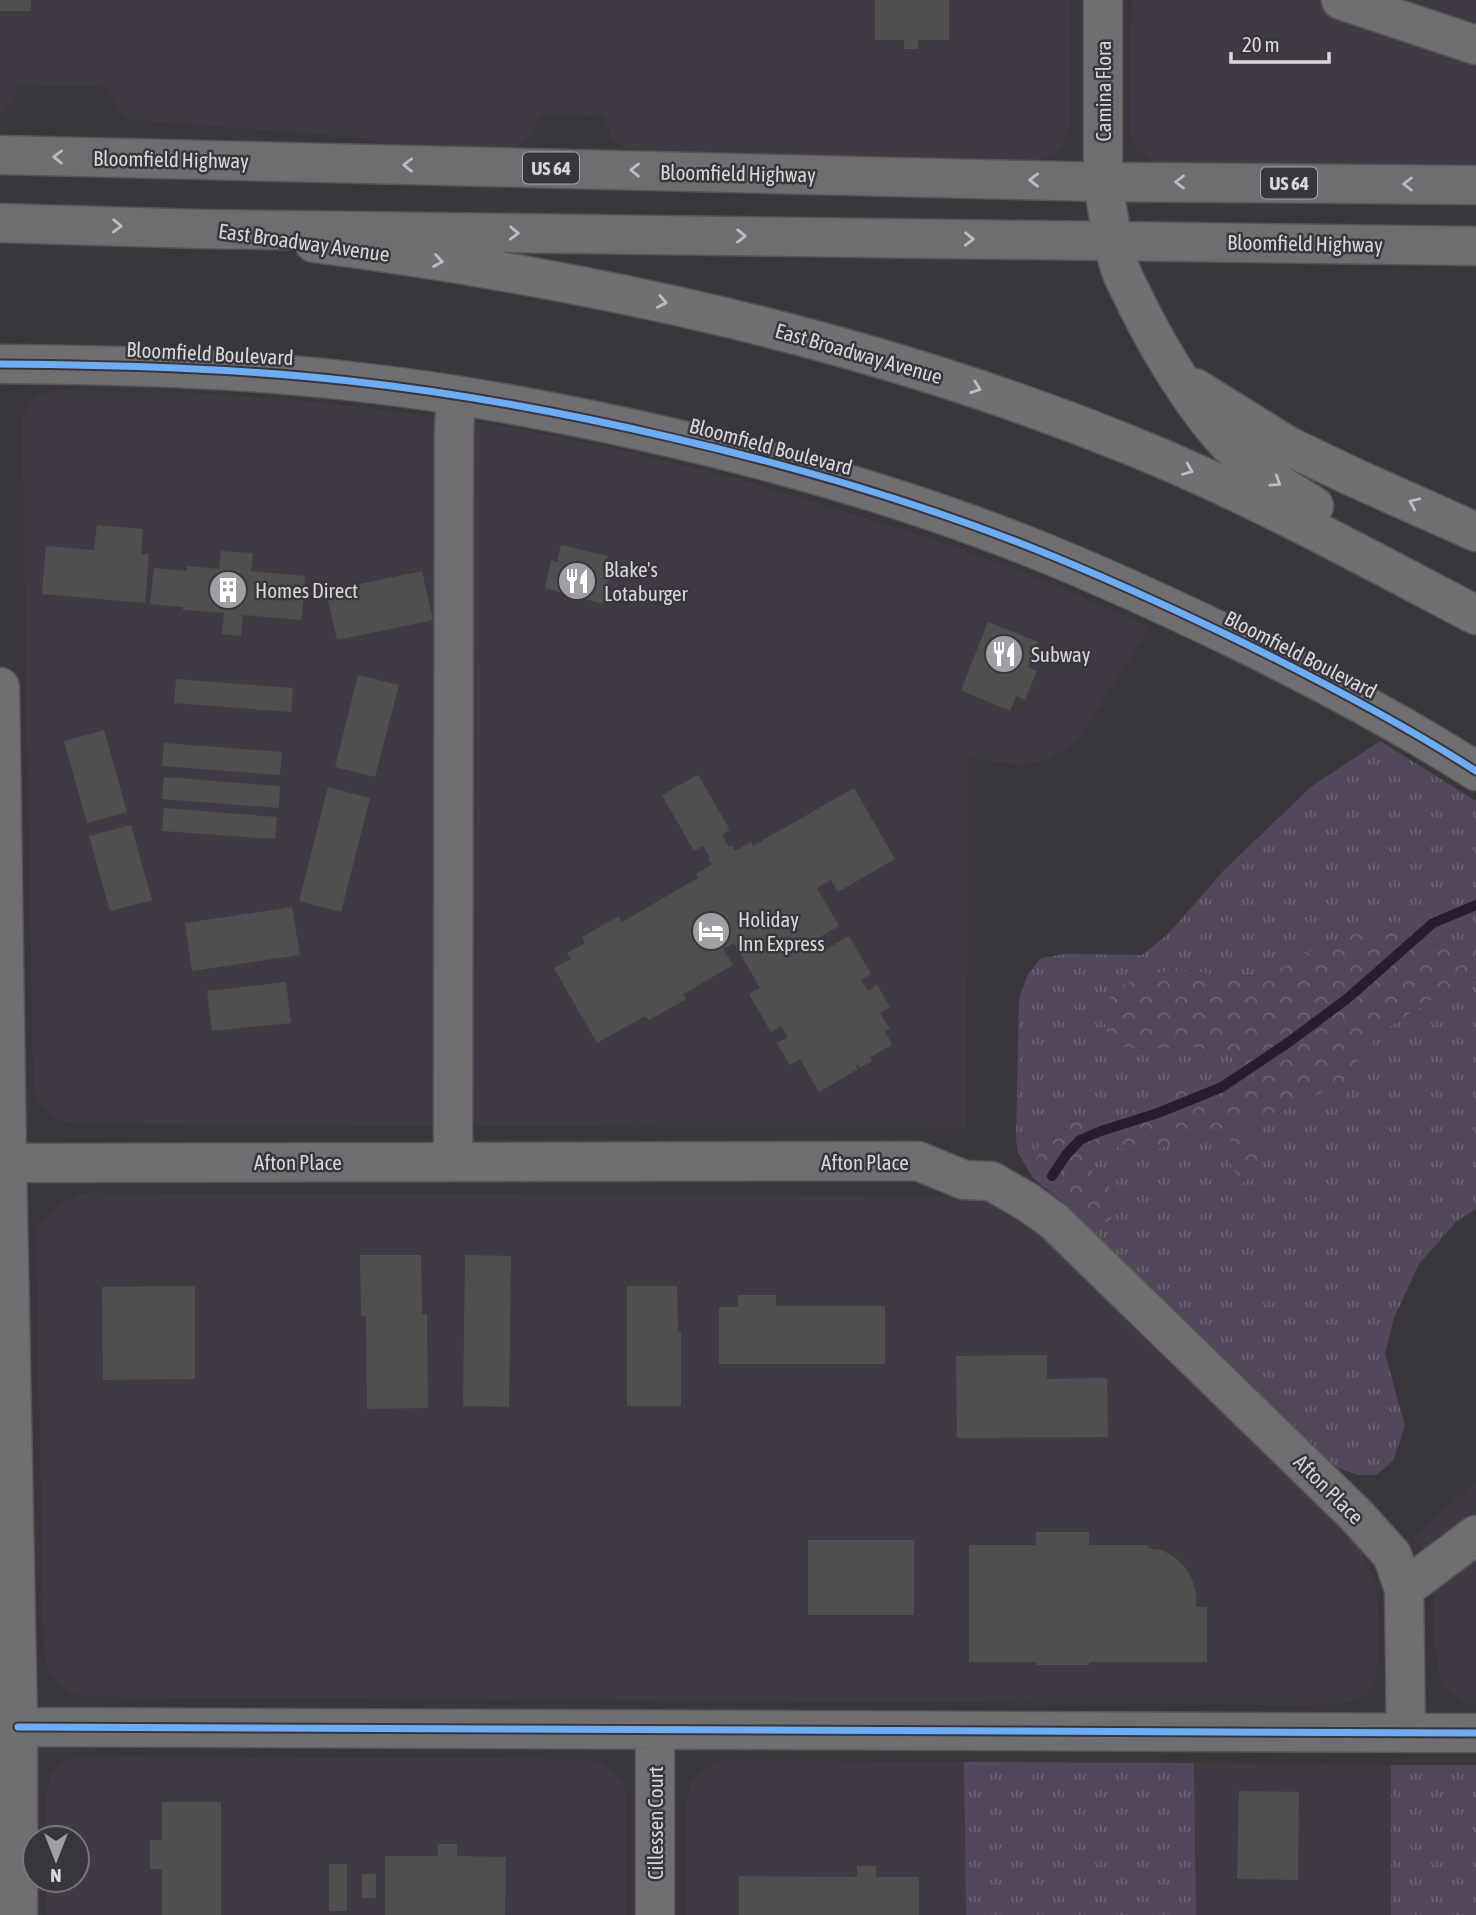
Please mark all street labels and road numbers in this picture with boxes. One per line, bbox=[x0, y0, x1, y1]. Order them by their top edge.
street label: Camina Flora bbox=[1091, 40, 1115, 142]
street label: Bloomfield Highway bbox=[93, 146, 249, 172]
road number: US 64 bbox=[523, 152, 579, 184]
street label: Bloomfield Highway bbox=[660, 160, 816, 186]
road number: US 64 bbox=[1261, 168, 1317, 198]
street label: East Broadway Avenue bbox=[217, 218, 391, 266]
street label: Bloomfield Highway bbox=[1227, 230, 1383, 256]
street label: East Broadway Avenue bbox=[773, 318, 945, 388]
street label: Bloomfield Boulevard bbox=[126, 337, 294, 369]
street label: Bloomfield Boulevard bbox=[687, 413, 855, 479]
street label: Bloomfield Boulevard bbox=[1221, 605, 1381, 703]
street label: Afton Place bbox=[254, 1150, 342, 1174]
street label: Afton Place bbox=[821, 1150, 909, 1174]
street label: Afton Place bbox=[1289, 1449, 1369, 1529]
street label: Cillessen Court bbox=[643, 1766, 667, 1880]

